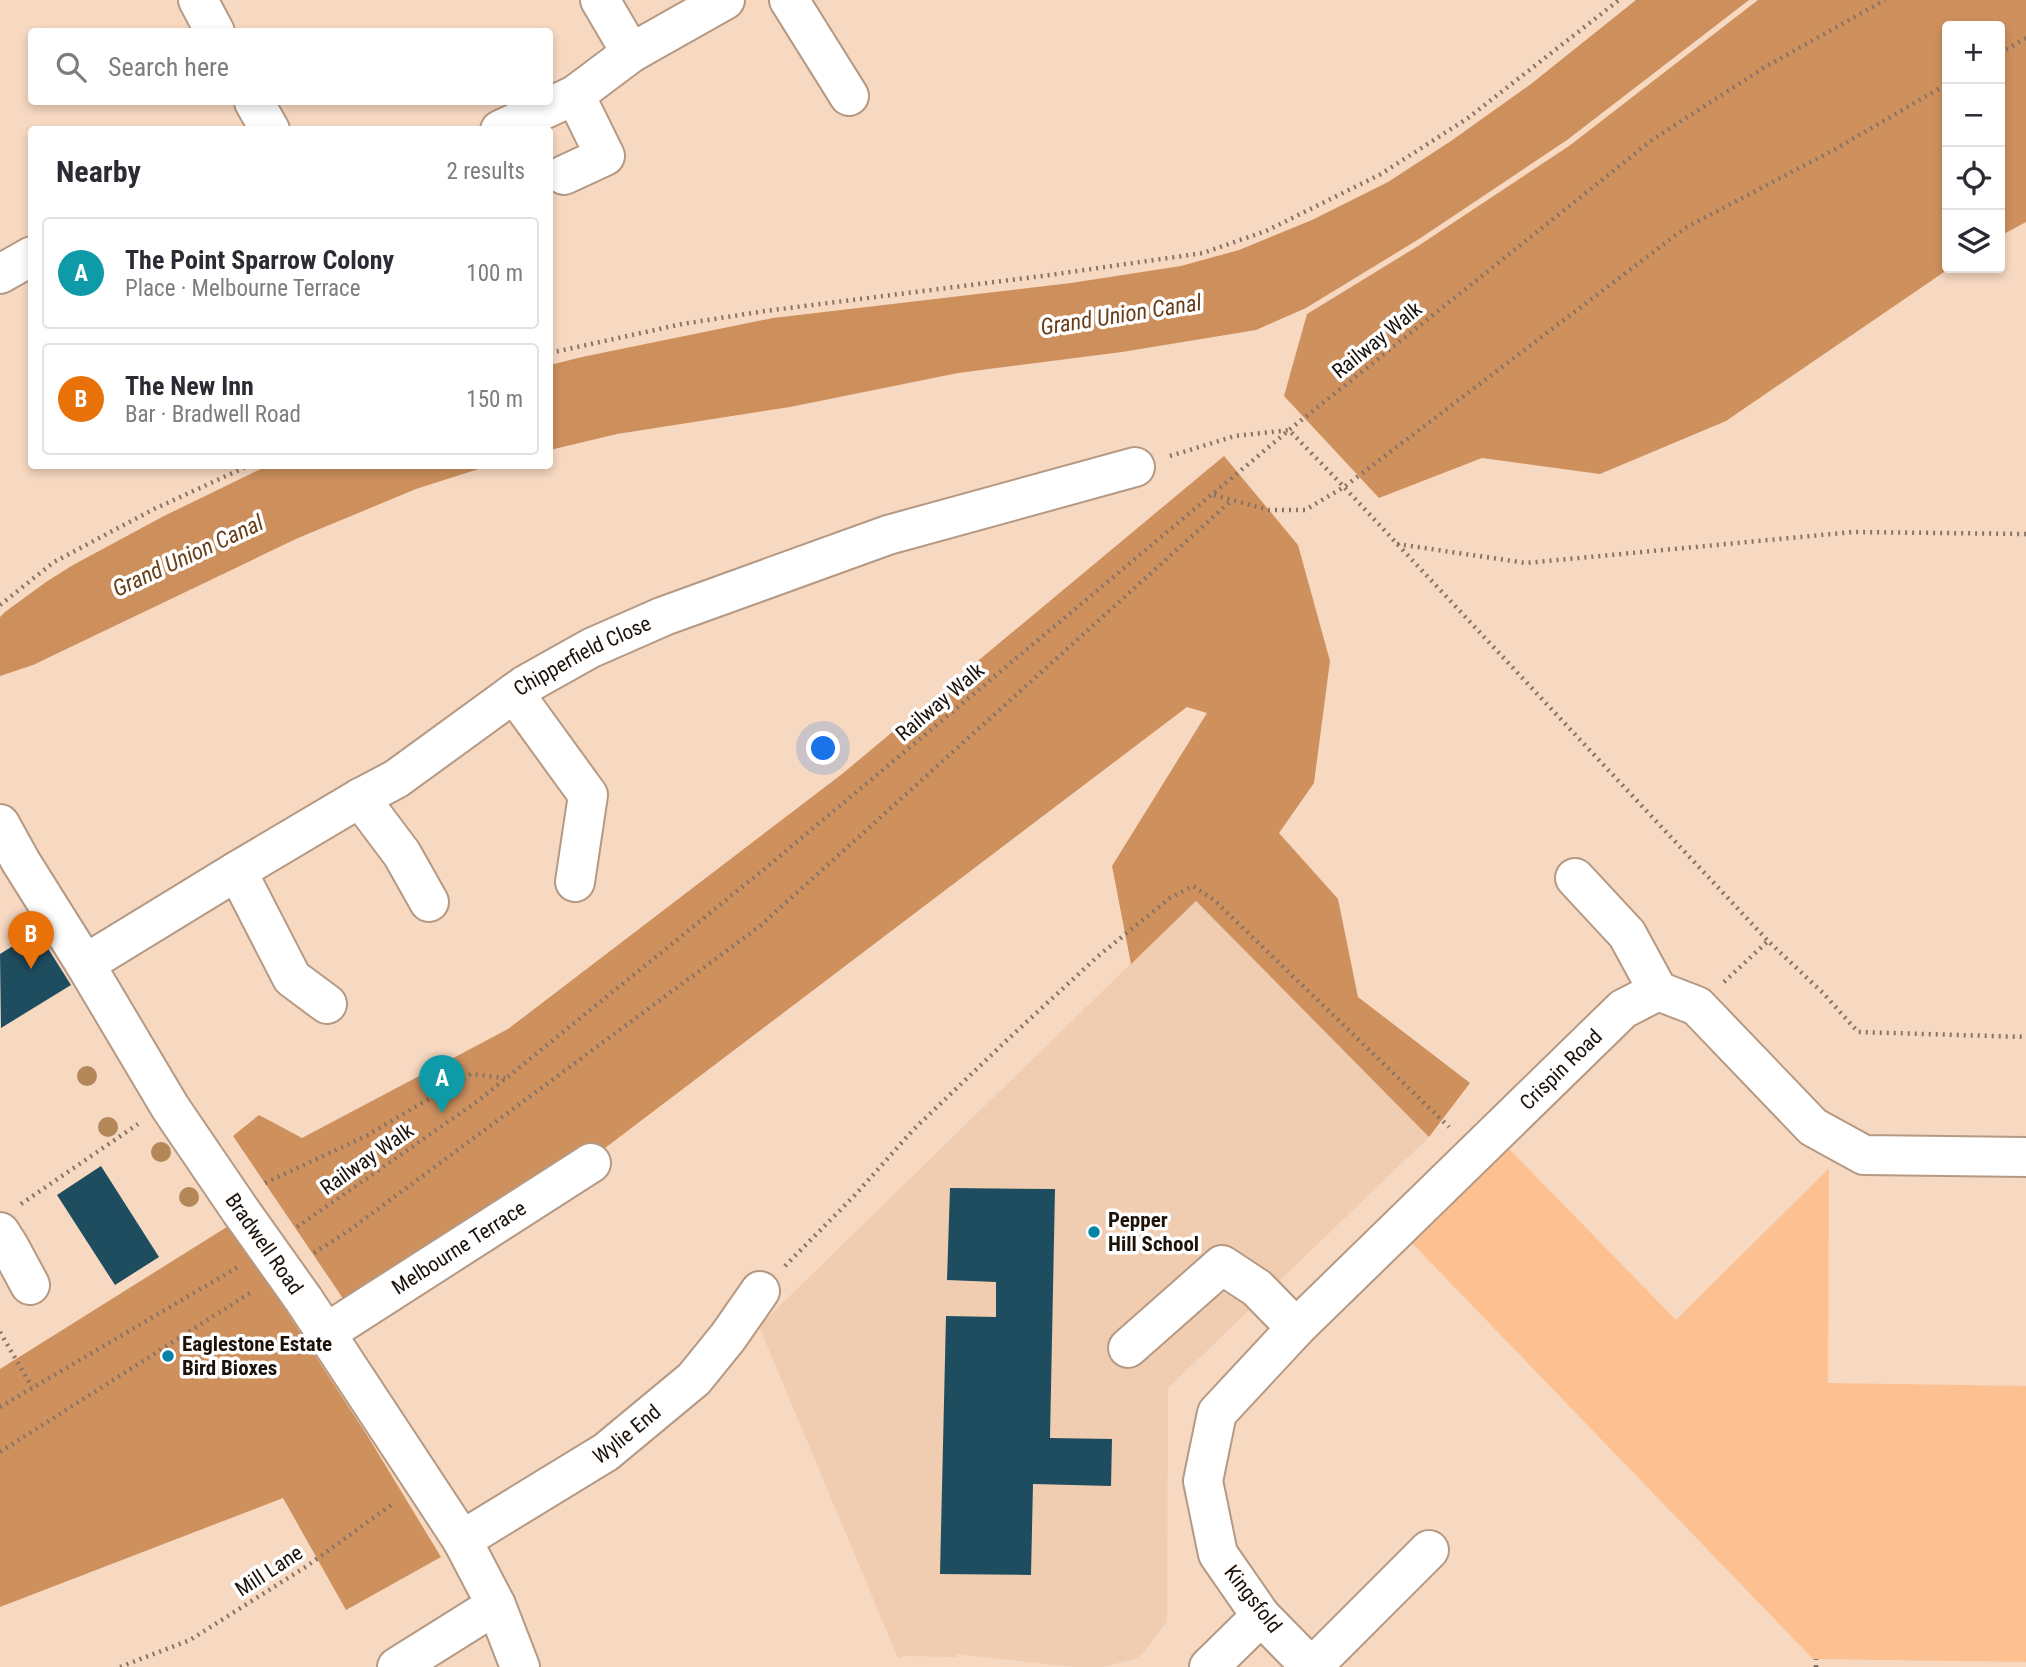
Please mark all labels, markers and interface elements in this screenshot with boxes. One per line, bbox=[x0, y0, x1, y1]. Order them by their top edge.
map controls bbox=[1942, 21, 2005, 273]
button: + bbox=[1942, 21, 2005, 84]
search box bbox=[28, 28, 553, 105]
icon: search bbox=[52, 48, 90, 86]
text: Search here bbox=[108, 52, 229, 82]
button: − bbox=[1942, 84, 2005, 147]
button: locate bbox=[1942, 147, 2005, 210]
text: Nearby bbox=[56, 154, 141, 189]
text: 2 results bbox=[447, 158, 525, 185]
button: layers bbox=[1942, 210, 2005, 273]
text: The Point Sparrow Colony bbox=[125, 245, 394, 275]
text: A bbox=[74, 260, 88, 287]
text: 100 m bbox=[466, 260, 523, 287]
text: Place · Melbourne Terrace bbox=[125, 275, 360, 302]
water label: Grand Union Canal bbox=[1038, 289, 1204, 341]
street label: Railway Walk bbox=[1327, 296, 1427, 383]
text: The New Inn bbox=[125, 371, 254, 401]
text: B bbox=[75, 386, 87, 413]
text: 150 m bbox=[466, 386, 523, 413]
text: Bar · Bradwell Road bbox=[125, 401, 301, 428]
water label: Grand Union Canal bbox=[108, 509, 268, 603]
street label: Chipperfield Close bbox=[509, 611, 655, 701]
street label: Railway Walk bbox=[891, 658, 989, 746]
your location bbox=[806, 731, 840, 765]
pin: B bbox=[8, 911, 54, 969]
street label: Crispin Road bbox=[1515, 1024, 1607, 1115]
pin: A bbox=[419, 1055, 465, 1113]
street label: Railway Walk bbox=[316, 1118, 419, 1200]
street label: Bradwell Road bbox=[220, 1189, 308, 1299]
street label: Melbourne Terrace bbox=[388, 1196, 531, 1299]
place label: Pepper Hill School bbox=[1108, 1208, 1199, 1256]
marker: Pepper Hill School bbox=[1086, 1224, 1102, 1240]
place label: Eaglestone Estate Bird Bioxes bbox=[182, 1332, 332, 1380]
marker: Eaglestone Estate Bird Bioxes bbox=[160, 1348, 176, 1364]
street label: Wylie End bbox=[589, 1400, 665, 1469]
street label: Mill Lane bbox=[231, 1540, 307, 1602]
street label: Kingsfold bbox=[1219, 1561, 1287, 1637]

